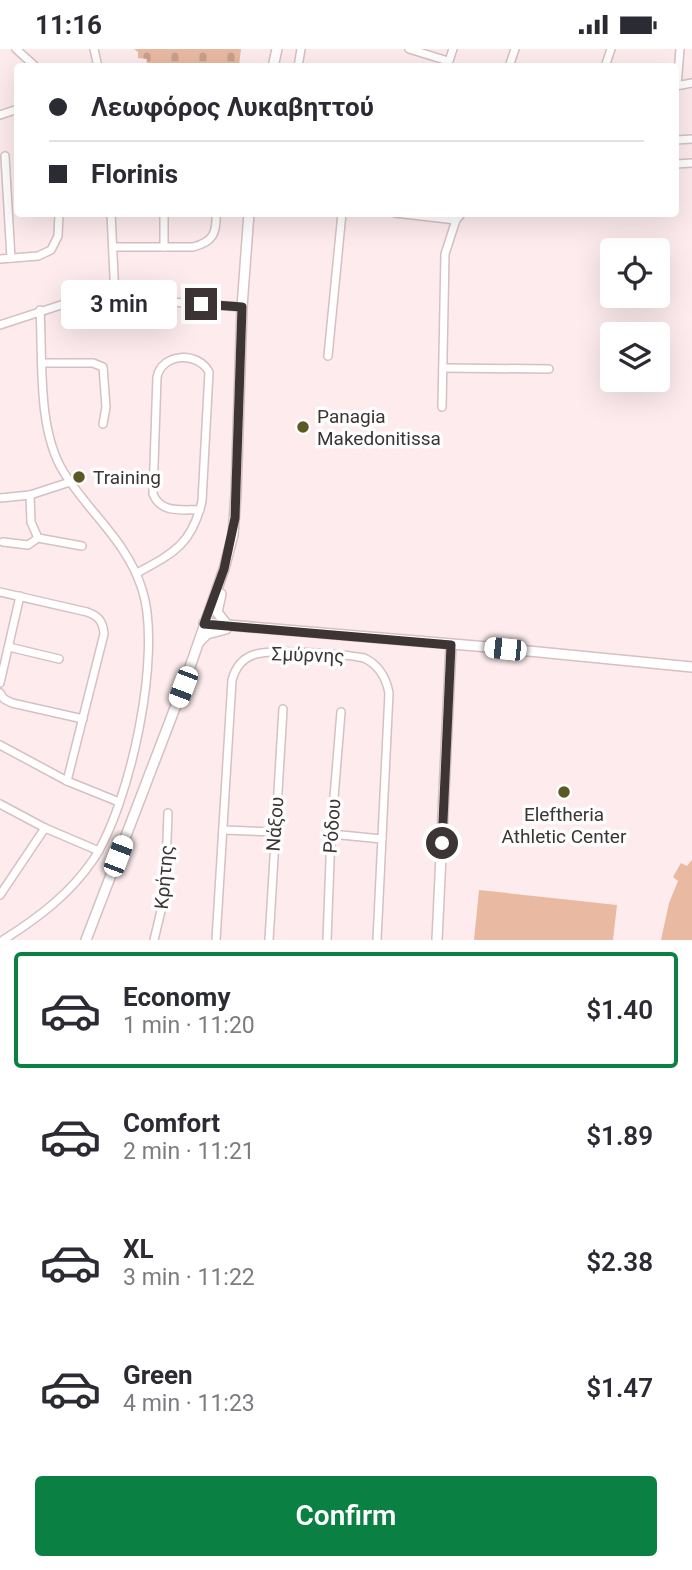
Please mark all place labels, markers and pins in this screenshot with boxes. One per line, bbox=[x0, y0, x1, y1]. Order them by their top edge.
place label: Panagia Makedonitissa bbox=[317, 405, 441, 450]
marker: Panagia Makedonitissa bbox=[295, 419, 311, 435]
place label: Training bbox=[93, 466, 161, 489]
marker: Training bbox=[71, 469, 87, 485]
marker: Eleftheria Athletic Center bbox=[556, 784, 572, 800]
place label: Eleftheria Athletic Center bbox=[502, 803, 627, 848]

